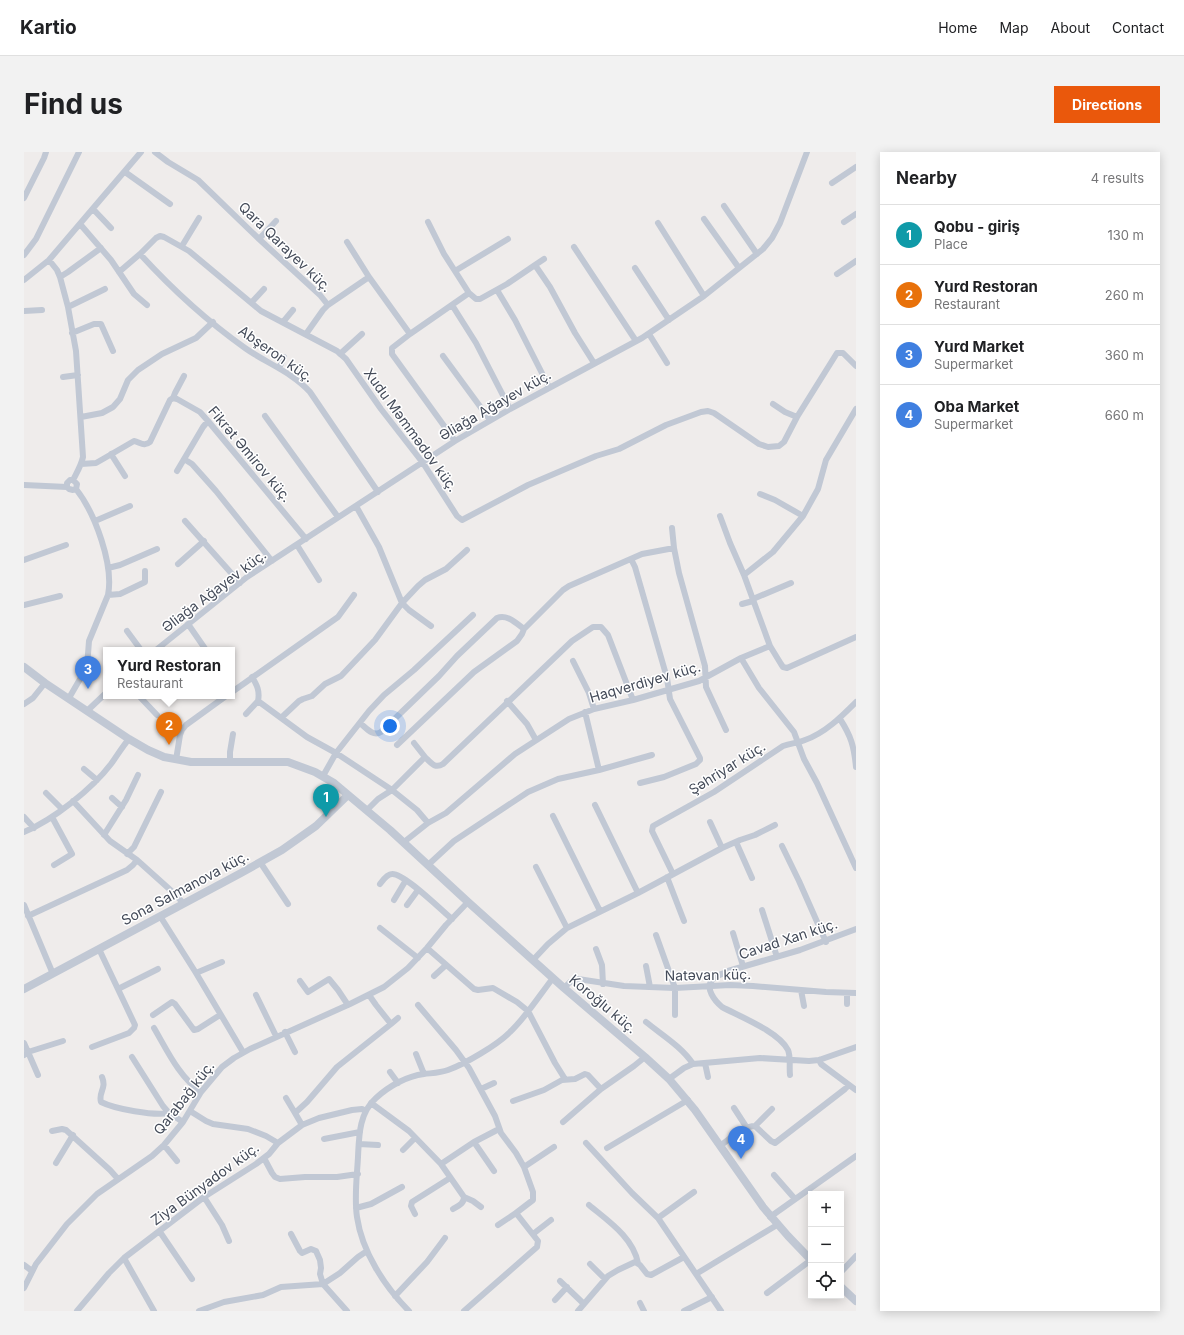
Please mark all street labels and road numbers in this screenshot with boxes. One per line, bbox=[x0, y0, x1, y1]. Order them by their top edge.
street label: Qara Qarayev küç. bbox=[235, 198, 335, 295]
street label: Abşeron küç. bbox=[236, 322, 317, 386]
street label: Xudu Məmmədov küç. bbox=[361, 365, 462, 495]
street label: Əliağa Ağayev küç. bbox=[436, 366, 554, 444]
street label: Fikrət Əmirov küç. bbox=[205, 402, 296, 505]
street label: Əliağa Ağayev küç. bbox=[158, 546, 269, 636]
street label: Haqverdiyev küç. bbox=[587, 658, 702, 706]
street label: Şəhriyar küç. bbox=[685, 737, 768, 798]
street label: Sona Salmanova küç. bbox=[118, 847, 251, 928]
street label: Cavad Xan küç. bbox=[736, 915, 839, 963]
street label: Natəvan küç. bbox=[665, 965, 751, 984]
street label: Koroğlu küç. bbox=[566, 970, 641, 1037]
street label: Qarabağ küç. bbox=[150, 1057, 218, 1138]
street label: Ziya Bünyadov küç. bbox=[147, 1139, 262, 1229]

